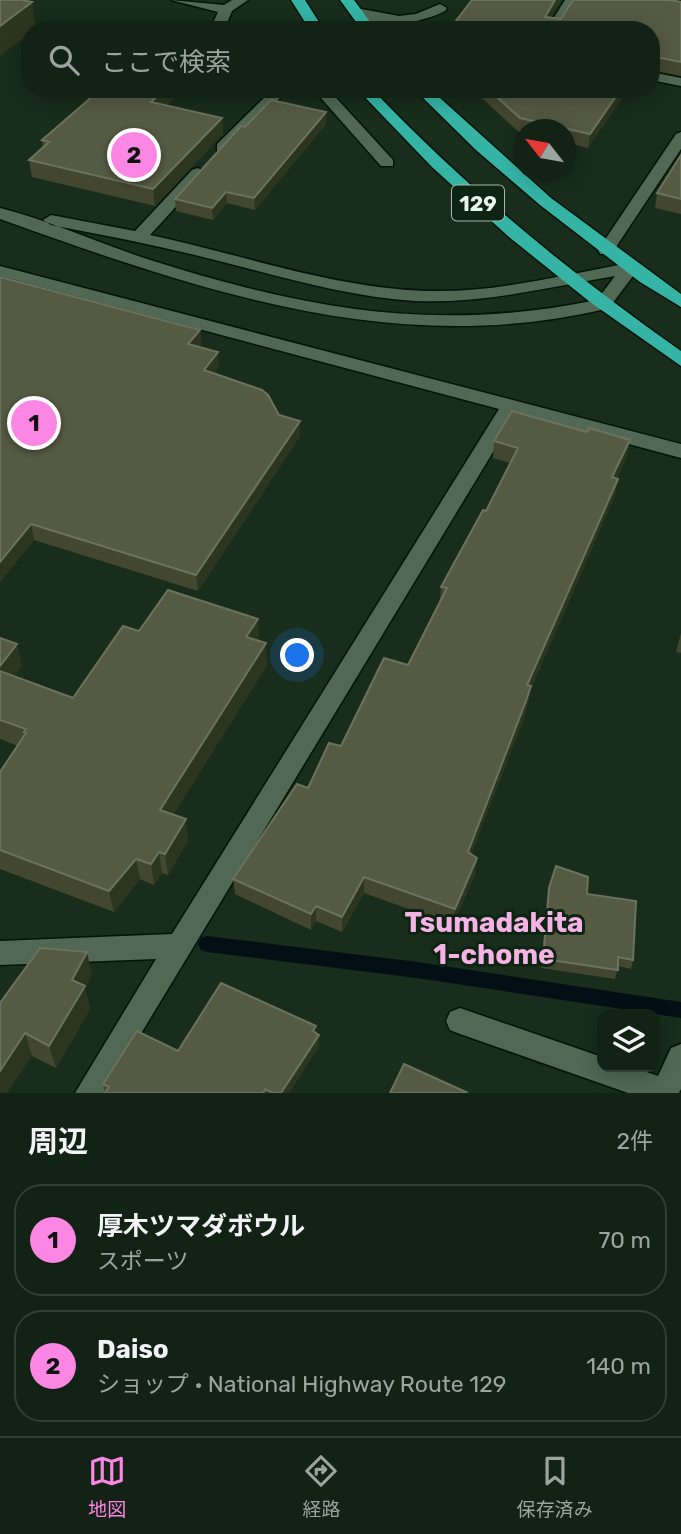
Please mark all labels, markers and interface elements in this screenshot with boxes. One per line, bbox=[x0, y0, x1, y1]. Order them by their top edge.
search box bbox=[21, 21, 660, 98]
icon: search bbox=[45, 41, 83, 79]
text: ここで検索 bbox=[101, 47, 231, 78]
north arrow bbox=[513, 119, 576, 182]
pin: 2 bbox=[111, 129, 157, 181]
road number: 129 bbox=[452, 186, 504, 220]
pin: 1 bbox=[11, 397, 57, 449]
your location bbox=[280, 638, 314, 672]
district label: Tsumadakita 1-chome bbox=[404, 906, 584, 971]
map controls bbox=[597, 1009, 660, 1072]
button: layers bbox=[597, 1009, 660, 1072]
text: 周辺 bbox=[28, 1124, 88, 1160]
text: 2件 bbox=[616, 1127, 653, 1155]
text: 厚木ツマダボウル bbox=[97, 1211, 305, 1242]
text: 1 bbox=[47, 1226, 59, 1254]
text: 70 m bbox=[599, 1226, 651, 1254]
text: スポーツ bbox=[97, 1247, 189, 1275]
text: Daiso bbox=[97, 1334, 169, 1365]
text: 2 bbox=[46, 1352, 60, 1380]
text: 140 m bbox=[586, 1352, 651, 1380]
text: ショップ · National Highway Route 129 bbox=[97, 1370, 506, 1398]
tab: 地図 bbox=[88, 1452, 126, 1521]
tab: 経路 bbox=[302, 1452, 341, 1521]
tab: 保存済み bbox=[517, 1452, 593, 1521]

